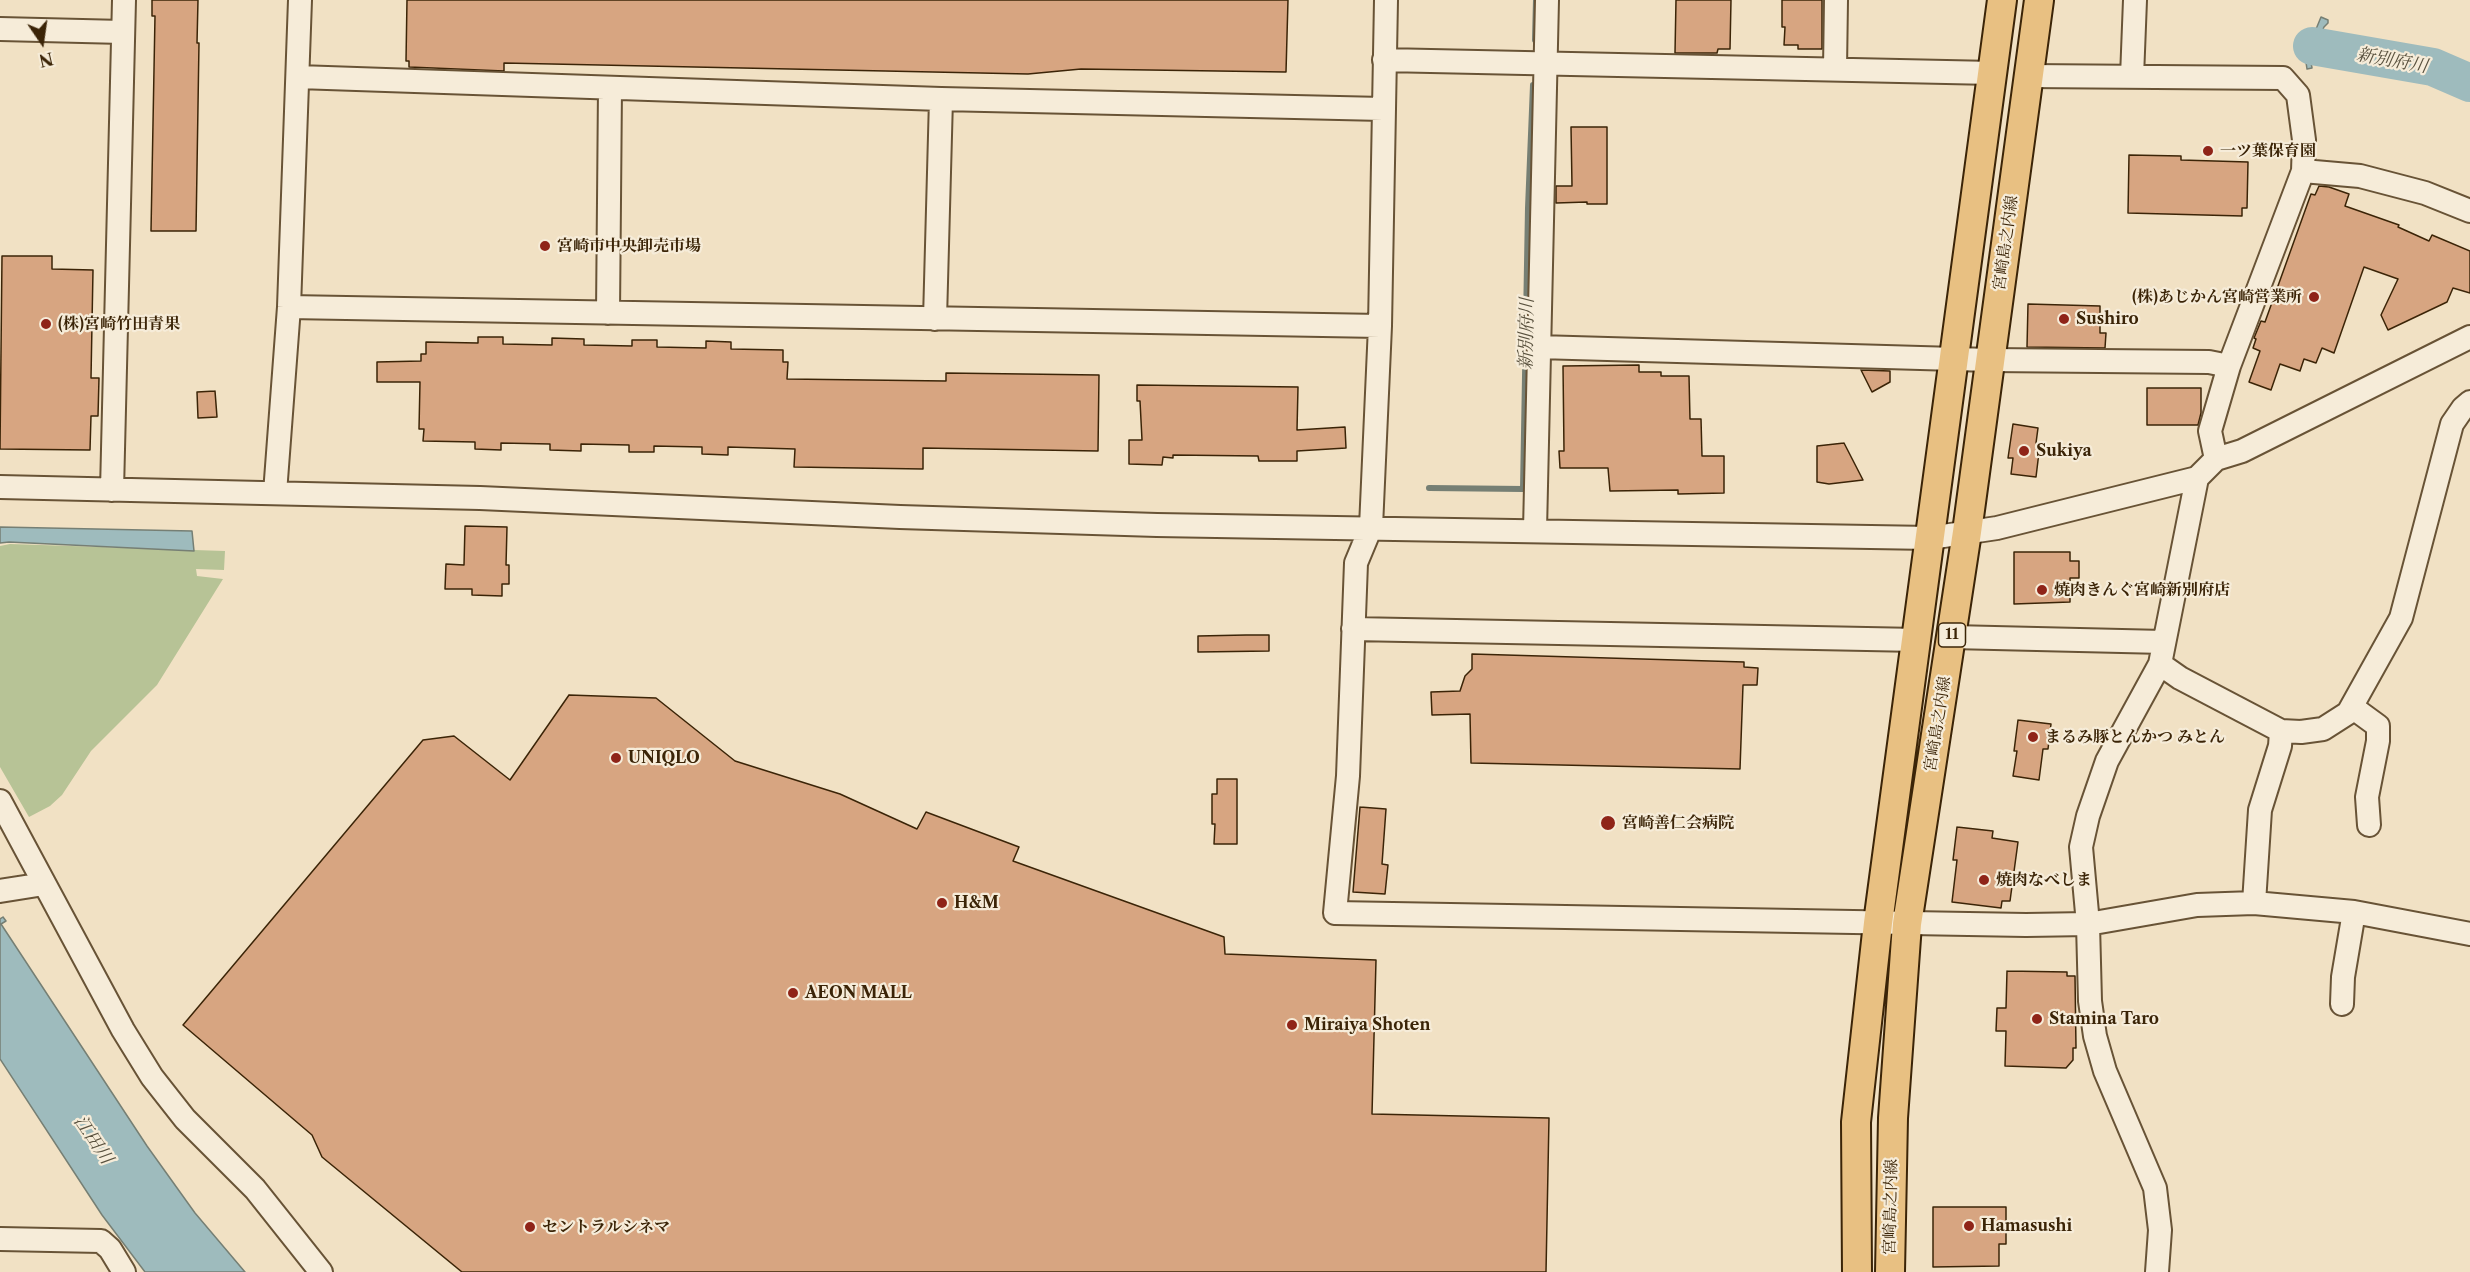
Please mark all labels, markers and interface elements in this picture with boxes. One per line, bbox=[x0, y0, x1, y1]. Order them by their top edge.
north arrow bbox=[12, 12, 72, 72]
water label: 新別府川 bbox=[2355, 44, 2429, 78]
text: N bbox=[37, 48, 55, 71]
place label: 一ツ葉保育園 bbox=[2220, 141, 2316, 161]
marker: 一ツ葉保育園 bbox=[2201, 144, 2215, 158]
street label: 宮崎島之内線 bbox=[1990, 194, 2022, 292]
place label: 宮崎市中央卸売市場 bbox=[557, 236, 701, 256]
marker: 宮崎市中央卸売市場 bbox=[538, 239, 552, 253]
place label: (株)あじかん宮崎営業所 bbox=[2132, 287, 2302, 307]
marker: (株)あじかん宮崎営業所 bbox=[2307, 290, 2321, 304]
water label: 新別府川 bbox=[1516, 298, 1538, 370]
place label: Sushiro bbox=[2076, 309, 2139, 329]
marker: Sushiro bbox=[2057, 312, 2071, 326]
place label: (株)宮崎竹田青果 bbox=[58, 314, 180, 334]
marker: (株)宮崎竹田青果 bbox=[39, 317, 53, 331]
place label: Sukiya bbox=[2036, 441, 2092, 461]
marker: Sukiya bbox=[2017, 444, 2031, 458]
place label: 焼肉きんぐ宮崎新別府店 bbox=[2054, 580, 2230, 600]
marker: 焼肉きんぐ宮崎新別府店 bbox=[2035, 583, 2049, 597]
road number: 11 bbox=[1938, 623, 1966, 647]
street label: 宮崎島之内線 bbox=[1921, 675, 1955, 773]
place label: まるみ豚とんかつ みとん bbox=[2045, 727, 2225, 747]
marker: まるみ豚とんかつ みとん bbox=[2026, 730, 2040, 744]
place label: UNIQLO bbox=[628, 748, 700, 768]
marker: UNIQLO bbox=[609, 751, 623, 765]
place label: 宮崎善仁会病院 bbox=[1622, 813, 1734, 833]
marker: 宮崎善仁会病院 bbox=[1599, 814, 1617, 832]
place label: 焼肉なべしま bbox=[1996, 870, 2092, 890]
marker: 焼肉なべしま bbox=[1977, 873, 1991, 887]
place label: H&M bbox=[954, 893, 999, 913]
marker: H&M bbox=[935, 896, 949, 910]
place label: AEON MALL bbox=[805, 983, 912, 1003]
marker: AEON MALL bbox=[786, 986, 800, 1000]
place label: Stamina Taro bbox=[2049, 1009, 2159, 1029]
marker: Stamina Taro bbox=[2030, 1012, 2044, 1026]
place label: Miraiya Shoten bbox=[1304, 1015, 1430, 1035]
marker: Miraiya Shoten bbox=[1285, 1018, 1299, 1032]
water label: 江田川 bbox=[69, 1112, 117, 1168]
street label: 宮崎島之内線 bbox=[1881, 1159, 1901, 1255]
place label: Hamasushi bbox=[1981, 1216, 2072, 1236]
place label: セントラルシネマ bbox=[542, 1217, 670, 1237]
marker: Hamasushi bbox=[1962, 1219, 1976, 1233]
marker: セントラルシネマ bbox=[523, 1220, 537, 1234]

